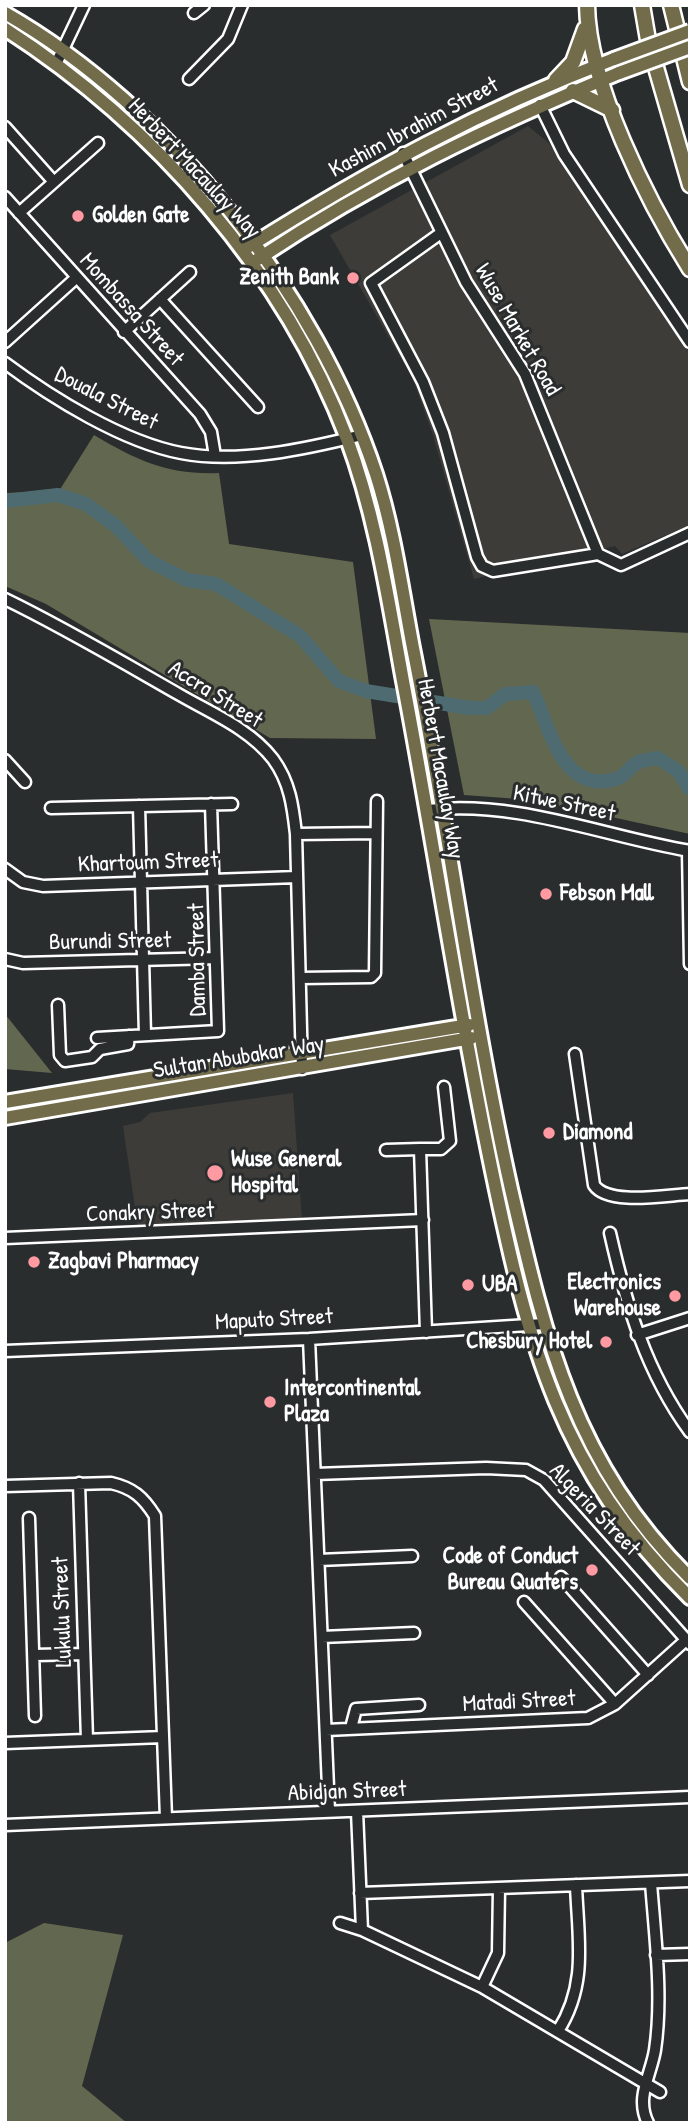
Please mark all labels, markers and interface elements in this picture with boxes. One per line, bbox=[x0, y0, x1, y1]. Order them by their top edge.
street label: Kashim Ibrahim Street bbox=[325, 72, 503, 184]
street label: Herbert Macaulay Way bbox=[122, 93, 266, 245]
place label: Golden Gate bbox=[92, 202, 189, 230]
marker: Golden Gate bbox=[70, 208, 86, 224]
street label: Mombassa Street bbox=[73, 248, 189, 372]
street label: Wuse Market Road bbox=[468, 259, 566, 401]
place label: Zenith Bank bbox=[239, 264, 339, 292]
marker: Zenith Bank bbox=[345, 270, 361, 286]
street label: Douala Street bbox=[50, 361, 162, 437]
street label: Accra Street bbox=[163, 655, 267, 735]
street label: Herbert Macaulay Way bbox=[411, 677, 469, 861]
street label: Kitwe Street bbox=[510, 780, 618, 828]
street label: Khartoum Street bbox=[77, 847, 219, 879]
place label: Febson Mall bbox=[560, 880, 654, 908]
marker: Febson Mall bbox=[538, 886, 554, 902]
street label: Damba Street bbox=[183, 903, 213, 1017]
street label: Burundi Street bbox=[49, 927, 171, 957]
street label: Sultan Abubakar Way bbox=[152, 1031, 326, 1085]
place label: Diamond bbox=[563, 1119, 632, 1147]
marker: Diamond bbox=[541, 1125, 557, 1141]
place label: Wuse General Hospital bbox=[231, 1146, 341, 1200]
marker: Wuse General Hospital bbox=[205, 1163, 225, 1183]
street label: Conakry Street bbox=[85, 1197, 215, 1229]
place label: Zagbavi Pharmacy bbox=[48, 1248, 199, 1276]
marker: Zagbavi Pharmacy bbox=[26, 1254, 42, 1270]
place label: Electronics Warehouse bbox=[567, 1269, 661, 1323]
place label: UBA bbox=[482, 1271, 518, 1299]
marker: UBA bbox=[460, 1277, 476, 1293]
marker: Electronics Warehouse bbox=[667, 1288, 683, 1304]
street label: Maputo Street bbox=[214, 1303, 334, 1337]
place label: Chesbury Hotel bbox=[466, 1328, 592, 1356]
marker: Chesbury Hotel bbox=[598, 1334, 614, 1350]
place label: Intercontinental Plaza bbox=[284, 1375, 420, 1429]
marker: Intercontinental Plaza bbox=[262, 1394, 278, 1410]
street label: Algeria Street bbox=[543, 1458, 645, 1562]
place label: Code of Conduct Bureau Quaters bbox=[443, 1543, 578, 1597]
street label: Lukulu Street bbox=[47, 1556, 79, 1668]
marker: Code of Conduct Bureau Quaters bbox=[584, 1562, 600, 1578]
street label: Matadi Street bbox=[462, 1685, 576, 1719]
street label: Abidjan Street bbox=[287, 1776, 407, 1808]

